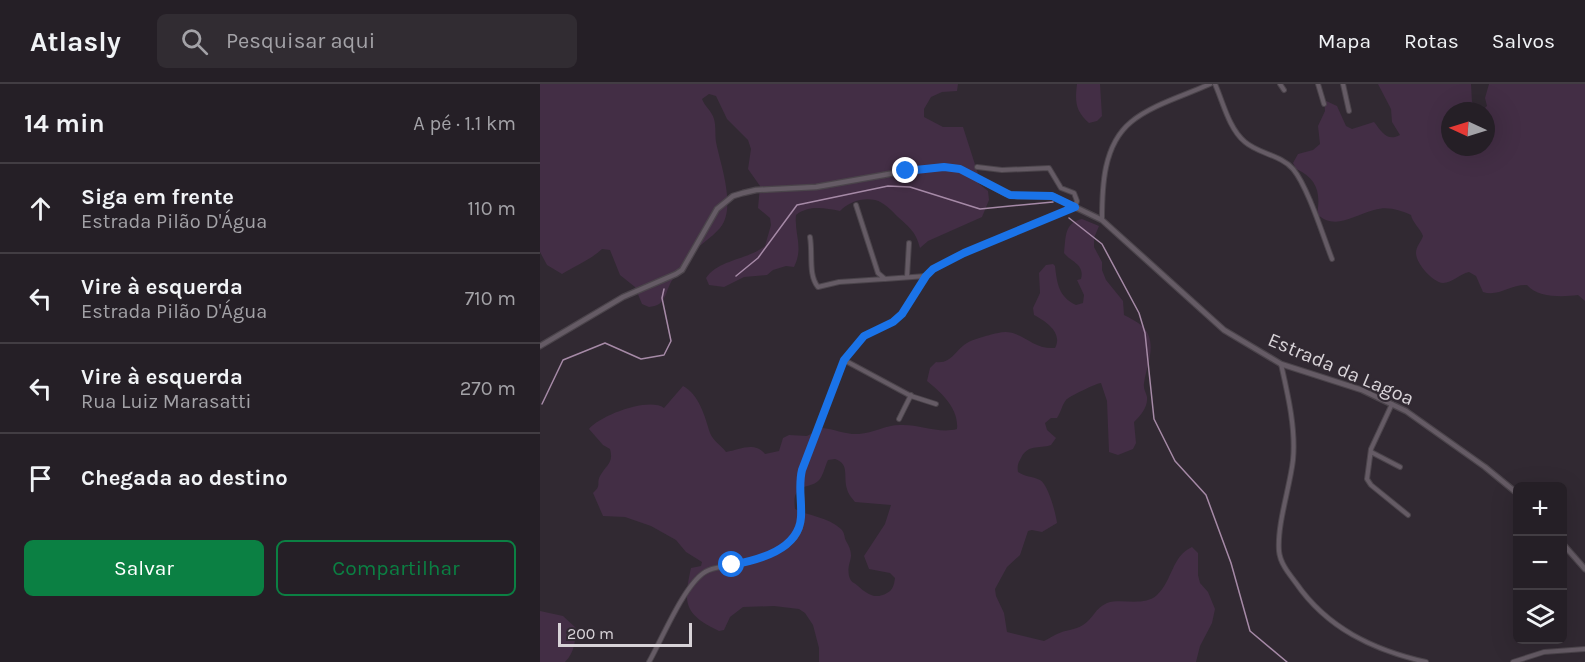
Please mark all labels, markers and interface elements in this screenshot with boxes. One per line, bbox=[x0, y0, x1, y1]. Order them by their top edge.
search box bbox=[157, 14, 577, 68]
text: Atlasly bbox=[30, 25, 121, 58]
icon: search bbox=[178, 25, 211, 58]
text: Pesquisar aqui bbox=[226, 28, 375, 54]
text: Mapa bbox=[1318, 29, 1371, 53]
text: Rotas bbox=[1404, 29, 1459, 53]
text: Salvos bbox=[1492, 29, 1555, 53]
north arrow bbox=[1441, 102, 1495, 156]
text: 14 min bbox=[24, 108, 105, 139]
text: A pé · 1.1 km bbox=[413, 112, 516, 135]
route end bbox=[892, 157, 918, 183]
text: Siga em frente bbox=[81, 184, 234, 210]
icon: ahead bbox=[24, 192, 57, 225]
text: 110 m bbox=[467, 197, 516, 220]
text: Estrada Pilão D'Água bbox=[81, 210, 267, 233]
text: Vire à esquerda bbox=[81, 274, 243, 300]
icon: left bbox=[24, 282, 57, 315]
text: 710 m bbox=[465, 287, 516, 310]
text: Estrada Pilão D'Água bbox=[81, 300, 267, 323]
street label: Estrada da Lagoa bbox=[1265, 328, 1417, 410]
text: Vire à esquerda bbox=[81, 364, 243, 390]
icon: left bbox=[24, 372, 57, 405]
text: 270 m bbox=[460, 377, 516, 400]
text: Rua Luiz Marasatti bbox=[81, 390, 252, 413]
icon: arrive bbox=[24, 462, 57, 495]
text: Chegada ao destino bbox=[81, 465, 288, 491]
map controls bbox=[1513, 482, 1567, 644]
button: + bbox=[1513, 482, 1567, 536]
button: − bbox=[1513, 536, 1567, 590]
button: Salvar bbox=[24, 540, 264, 596]
button: Compartilhar bbox=[276, 540, 516, 596]
route start bbox=[718, 551, 744, 577]
button: layers bbox=[1513, 590, 1567, 644]
scale bar bbox=[558, 620, 692, 648]
text: 200 m bbox=[567, 624, 614, 643]

